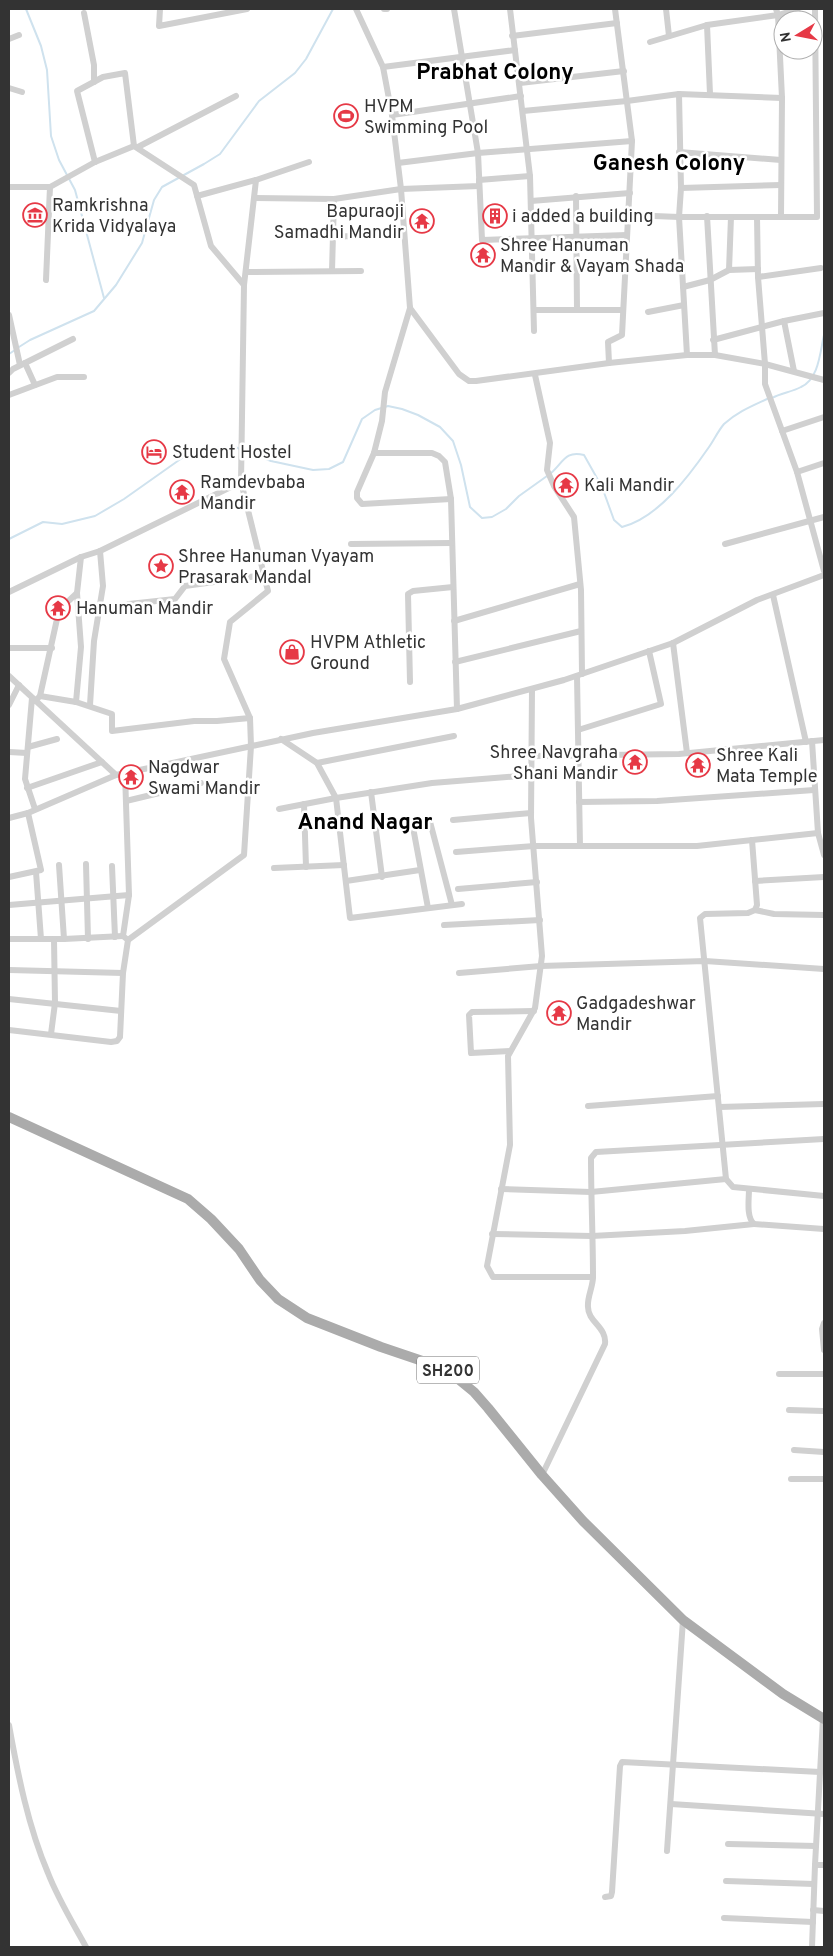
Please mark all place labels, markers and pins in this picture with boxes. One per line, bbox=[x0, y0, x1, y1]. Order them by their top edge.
place label: HVPM Swimming Pool bbox=[364, 96, 488, 140]
sports icon: HVPM Swimming Pool bbox=[333, 103, 359, 129]
place label: Ramkrishna Krida Vidyalaya bbox=[52, 195, 176, 239]
place label: Bapuraoji Samadhi Mandir bbox=[274, 201, 404, 245]
museum icon: Ramkrishna Krida Vidyalaya bbox=[22, 202, 48, 228]
building icon: i added a building bbox=[482, 203, 508, 229]
place label: i added a building bbox=[512, 206, 654, 229]
temple icon: Bapuraoji Samadhi Mandir bbox=[409, 208, 435, 234]
place label: Shree Hanuman Mandir & Vayam Shada bbox=[500, 235, 684, 279]
temple icon: Shree Hanuman Mandir & Vayam Shada bbox=[470, 242, 496, 268]
hotel icon: Student Hostel bbox=[141, 439, 167, 465]
place label: Student Hostel bbox=[172, 442, 292, 465]
place label: Ramdevbaba Mandir bbox=[200, 472, 305, 516]
temple icon: Kali Mandir bbox=[553, 472, 579, 498]
place label: Kali Mandir bbox=[584, 475, 674, 498]
temple icon: Ramdevbaba Mandir bbox=[169, 479, 195, 505]
place label: Shree Hanuman Vyayam Prasarak Mandal bbox=[178, 546, 374, 590]
place icon: Shree Hanuman Vyayam Prasarak Mandal bbox=[148, 553, 174, 579]
temple icon: Hanuman Mandir bbox=[45, 595, 71, 621]
place label: Hanuman Mandir bbox=[76, 598, 213, 621]
place label: HVPM Athletic Ground bbox=[310, 632, 426, 676]
shop icon: HVPM Athletic Ground bbox=[279, 639, 305, 665]
place label: Shree Navgraha Shani Mandir bbox=[490, 742, 618, 786]
place label: Shree Kali Mata Temple bbox=[716, 745, 818, 789]
temple icon: Shree Navgraha Shani Mandir bbox=[622, 749, 648, 775]
temple icon: Shree Kali Mata Temple bbox=[685, 752, 711, 778]
place label: Nagdwar Swami Mandir bbox=[148, 757, 260, 801]
temple icon: Nagdwar Swami Mandir bbox=[118, 764, 144, 790]
place label: Gadgadeshwar Mandir bbox=[576, 993, 696, 1037]
temple icon: Gadgadeshwar Mandir bbox=[546, 1000, 572, 1026]

